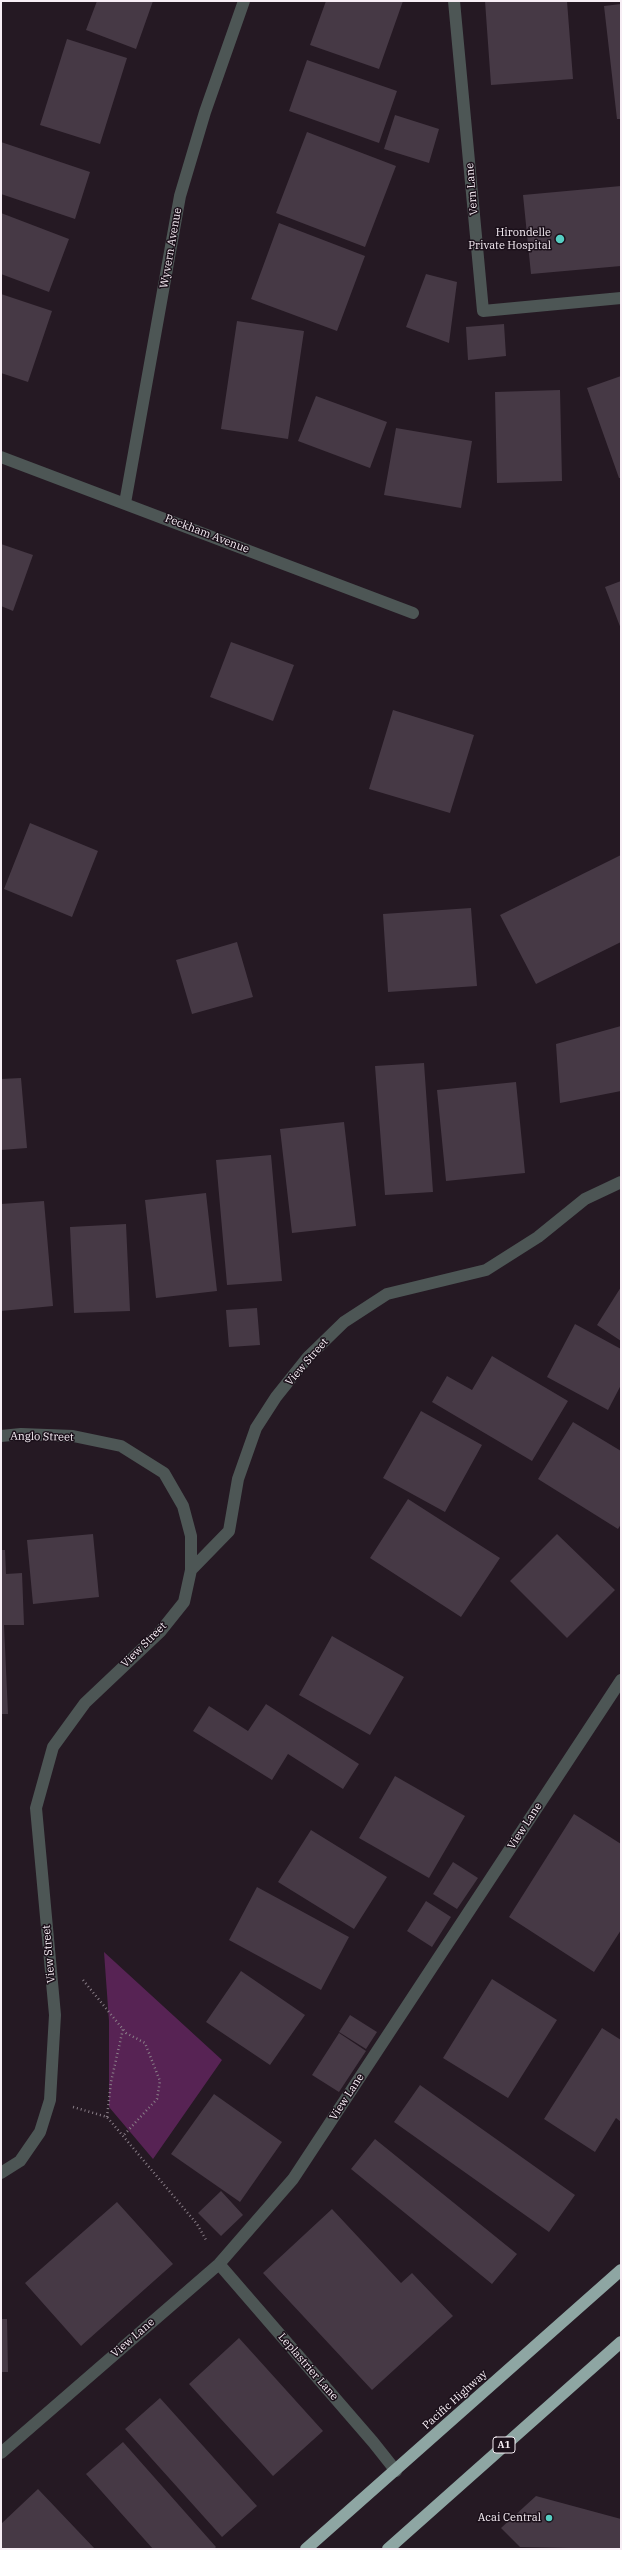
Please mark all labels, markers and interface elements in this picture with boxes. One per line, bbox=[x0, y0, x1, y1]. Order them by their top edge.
street label: Vern Lane bbox=[463, 162, 481, 216]
street label: Wyvern Avenue bbox=[157, 207, 185, 289]
place label: Hirondelle Private Hospital bbox=[468, 226, 551, 252]
marker: Hirondelle Private Hospital bbox=[554, 233, 566, 245]
street label: Peckham Avenue bbox=[163, 512, 251, 556]
street label: View Street bbox=[283, 1336, 331, 1388]
street label: Anglo Street bbox=[10, 1430, 74, 1444]
street label: View Street bbox=[119, 1620, 169, 1670]
street label: View Lane bbox=[505, 1800, 545, 1852]
street label: View Street bbox=[40, 1924, 58, 1984]
street label: View Lane bbox=[327, 2071, 367, 2123]
street label: View Lane bbox=[109, 2316, 157, 2360]
street label: Leplastrier Lane bbox=[275, 2331, 341, 2403]
street label: Pacific Highway bbox=[420, 2368, 490, 2432]
road number: A1 bbox=[493, 2437, 515, 2453]
place label: Acai Central bbox=[478, 2511, 541, 2525]
marker: Acai Central bbox=[544, 2513, 554, 2523]

